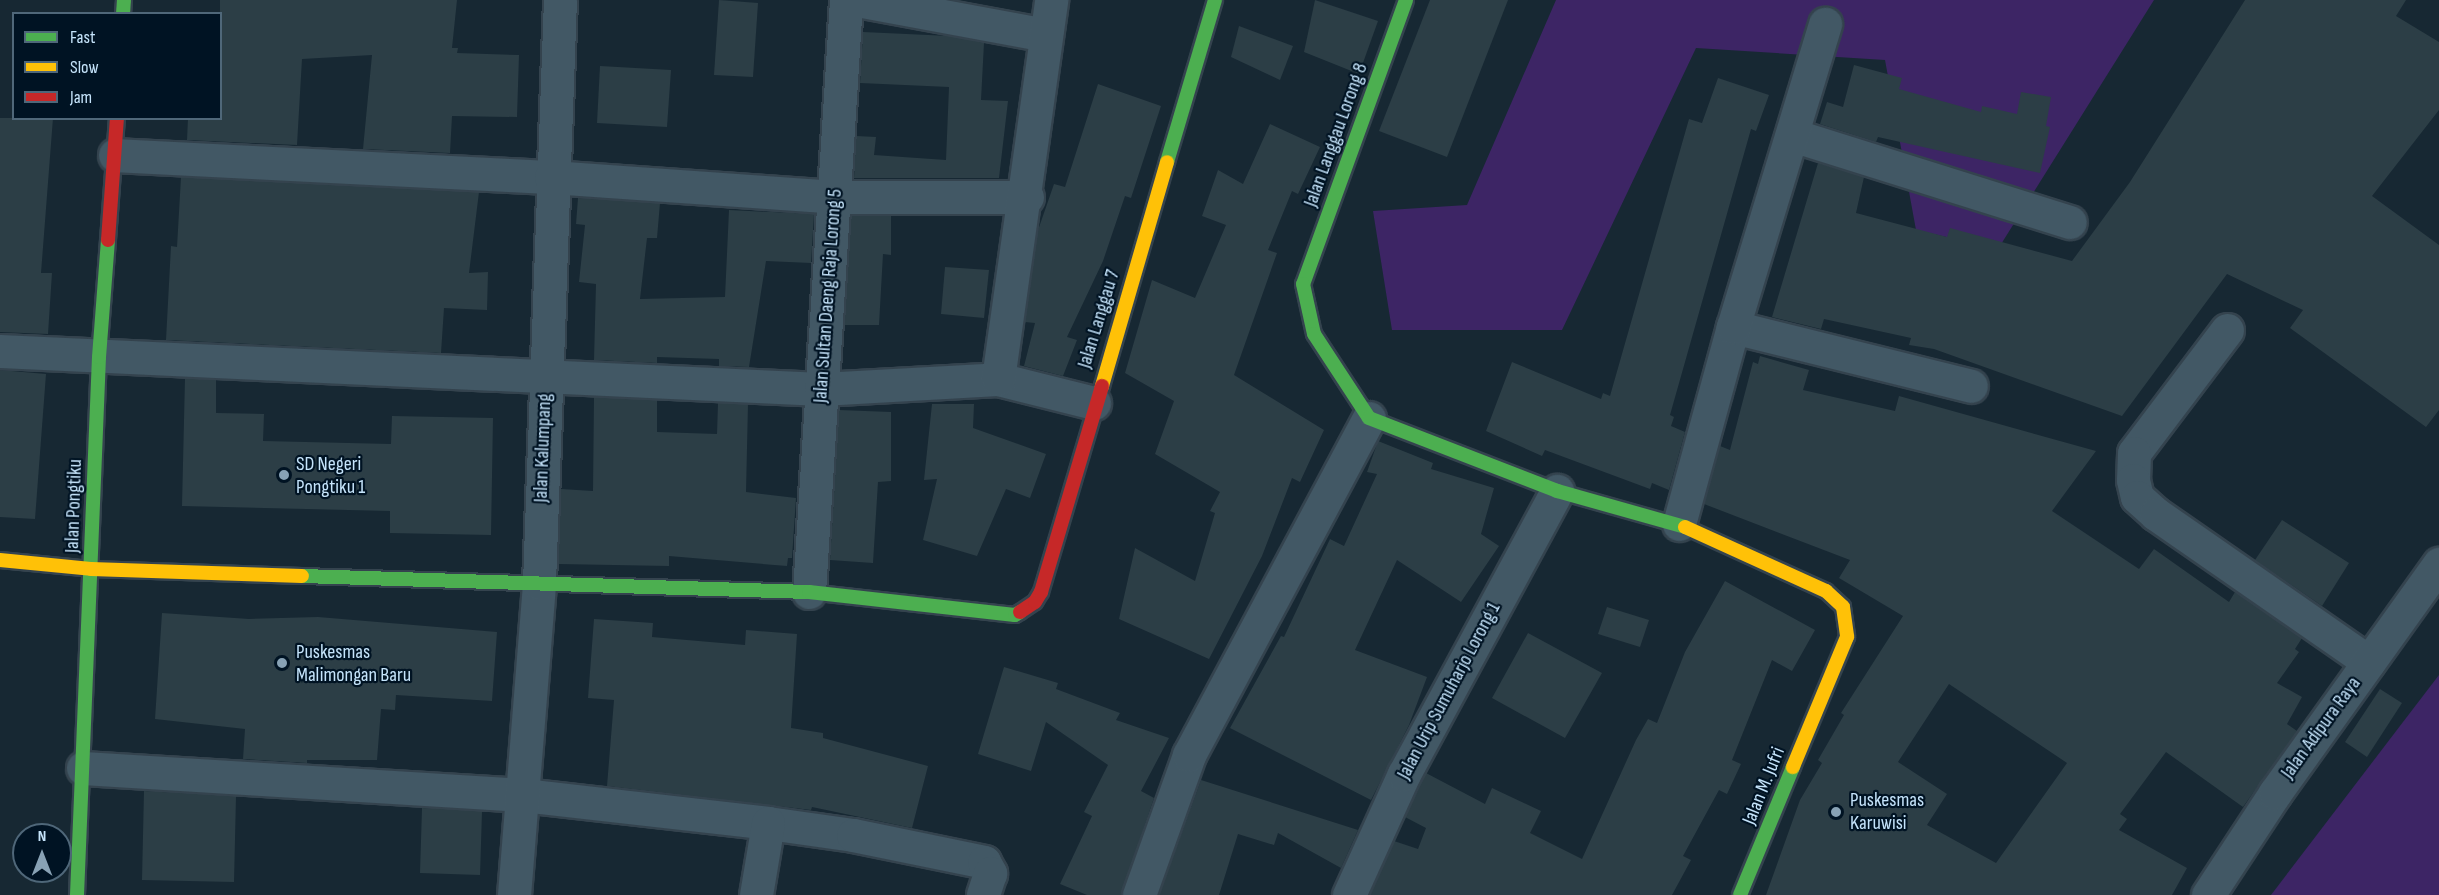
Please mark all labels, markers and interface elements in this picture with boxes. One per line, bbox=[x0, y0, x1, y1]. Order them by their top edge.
legend bbox=[12, 12, 222, 120]
text: Fast bbox=[70, 27, 95, 48]
text: Slow bbox=[70, 57, 99, 78]
street label: Jalan Langgau Lorong 8 bbox=[1299, 60, 1373, 210]
text: Jam bbox=[70, 87, 92, 108]
street label: Jalan Sultan Daeng Raja Lorong 5 bbox=[809, 188, 847, 404]
street label: Jalan Langgau 7 bbox=[1073, 267, 1125, 371]
street label: Jalan Kalumpang bbox=[529, 393, 557, 503]
place label: SD Negeri Pongtiku 1 bbox=[296, 452, 365, 499]
street label: Jalan Pongtiku bbox=[60, 459, 88, 553]
marker: SD Negeri Pongtiku 1 bbox=[277, 468, 291, 482]
street label: Jalan Urip Sumuharjo Lorong 1 bbox=[1392, 598, 1506, 784]
place label: Puskesmas Malimongan Baru bbox=[296, 640, 411, 687]
marker: Puskesmas Malimongan Baru bbox=[273, 654, 291, 672]
street label: Jalan Adipura Raya bbox=[2276, 672, 2366, 784]
street label: Jalan M. Jufri bbox=[1738, 744, 1790, 828]
place label: Puskesmas Karuwisi bbox=[1850, 789, 1924, 836]
marker: Puskesmas Karuwisi bbox=[1827, 803, 1845, 821]
north arrow bbox=[12, 823, 72, 883]
text: N bbox=[38, 827, 46, 846]

